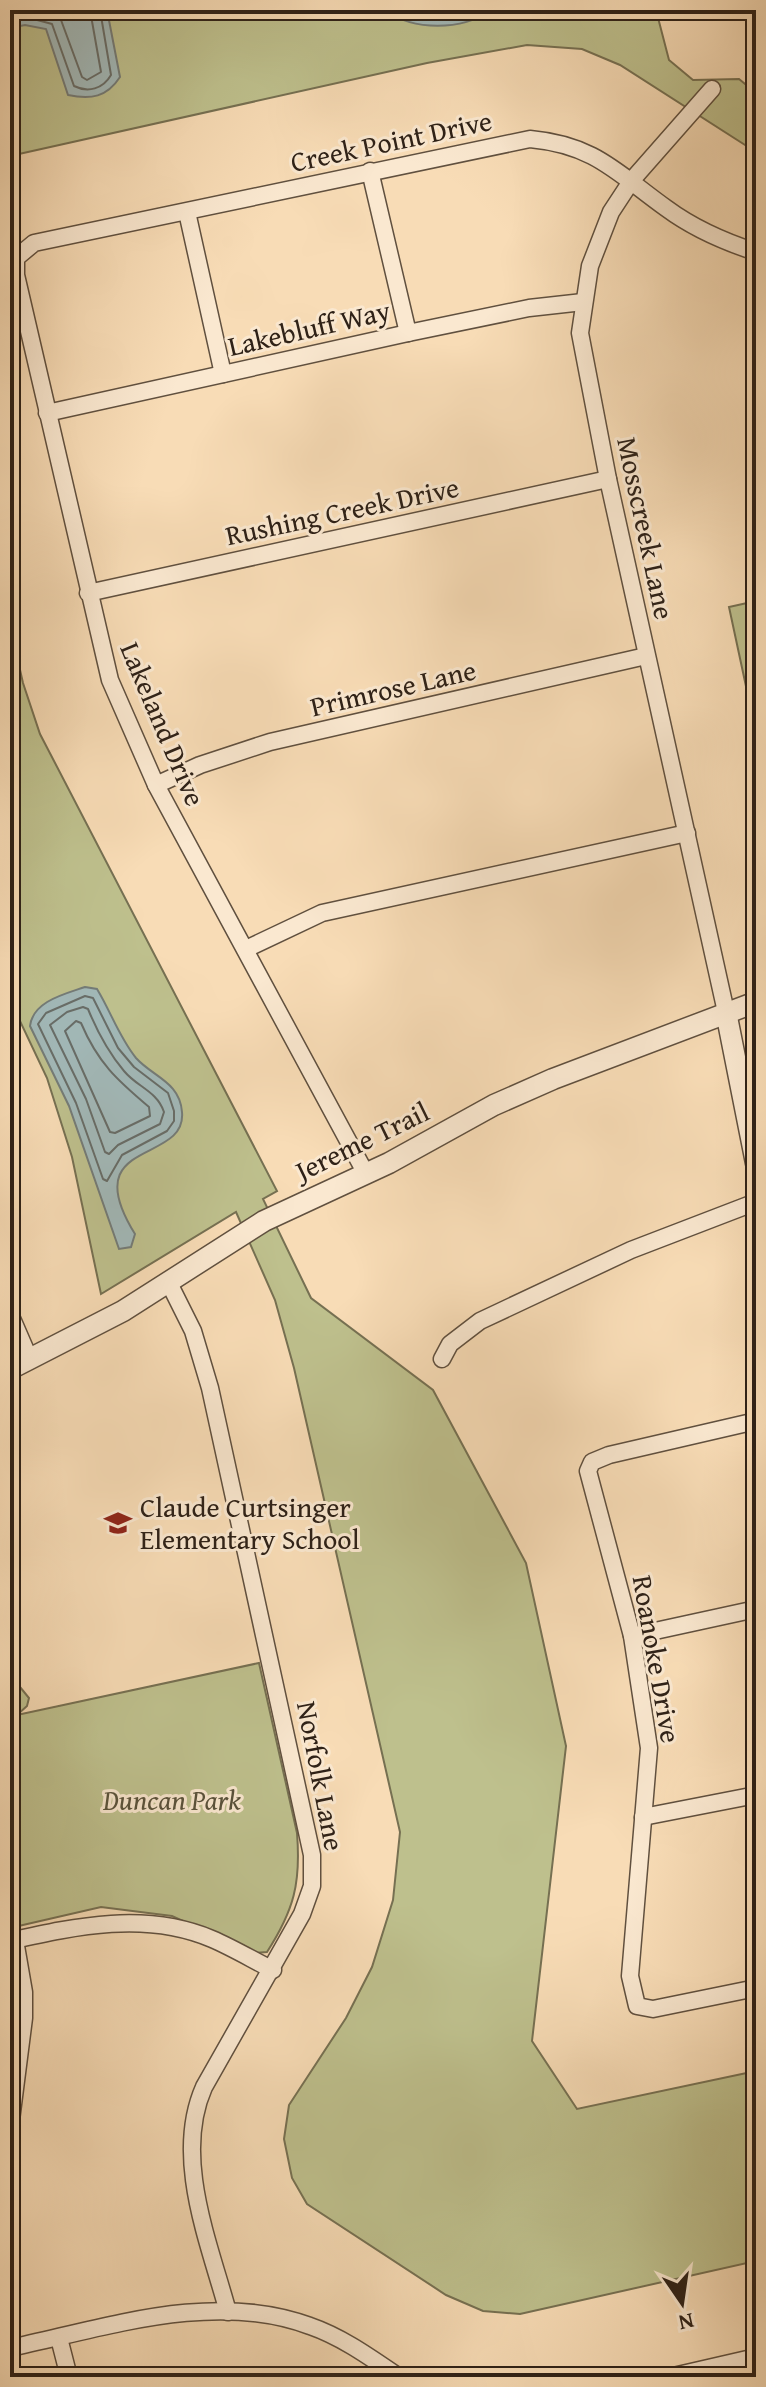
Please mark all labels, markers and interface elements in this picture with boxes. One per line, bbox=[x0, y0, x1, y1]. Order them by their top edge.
street label: Creek Point Drive bbox=[286, 99, 495, 182]
street label: Lakebluff Way bbox=[224, 289, 394, 366]
street label: Mosscreek Lane bbox=[607, 433, 686, 623]
street label: Rushing Creek Drive bbox=[221, 466, 462, 555]
street label: Lakeland Drive bbox=[111, 636, 216, 812]
street label: Primrose Lane bbox=[306, 649, 480, 726]
street label: Jereme Trail bbox=[285, 1090, 436, 1192]
place label: Claude Curtsinger Elementary School bbox=[140, 1486, 360, 1559]
school or university icon: Claude Curtsinger Elementary School bbox=[103, 1508, 133, 1538]
street label: Roanoke Drive bbox=[623, 1572, 692, 1746]
street label: Norfolk Lane bbox=[287, 1698, 356, 1854]
park label: Duncan Park bbox=[102, 1779, 241, 1820]
north arrow bbox=[642, 2263, 722, 2343]
text: N bbox=[675, 2305, 697, 2340]

